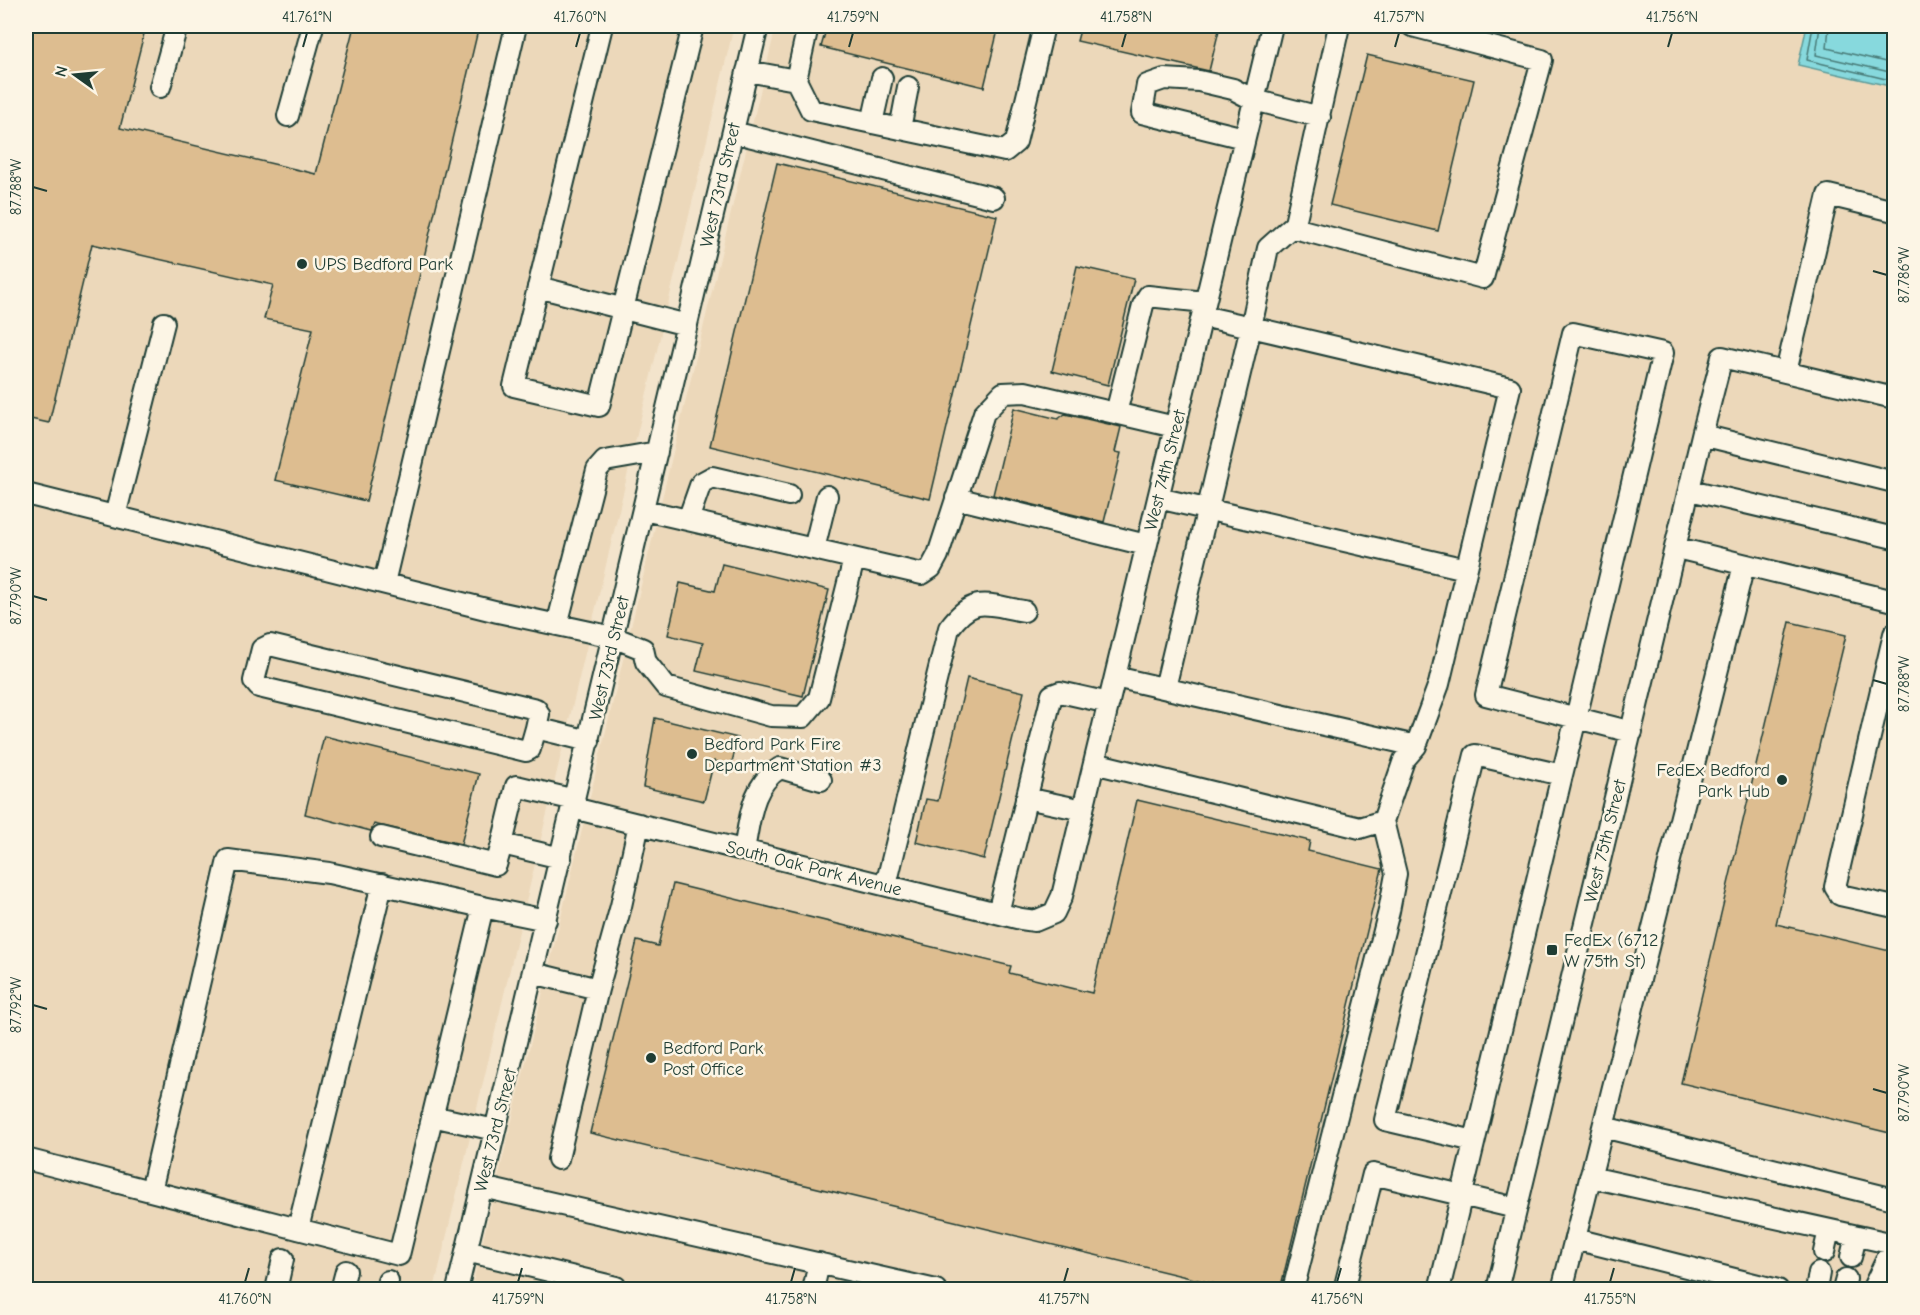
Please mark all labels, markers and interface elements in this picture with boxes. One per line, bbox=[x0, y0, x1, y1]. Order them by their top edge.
text: 41.761°N bbox=[282, 8, 332, 26]
text: 41.760°N bbox=[553, 8, 607, 26]
text: 41.759°N bbox=[827, 8, 879, 26]
text: 41.758°N bbox=[1100, 8, 1152, 26]
text: 41.757°N bbox=[1373, 8, 1425, 26]
text: 41.756°N bbox=[1646, 8, 1698, 26]
north arrow bbox=[45, 45, 105, 105]
text: N bbox=[51, 64, 72, 79]
street label: West 73rd Street bbox=[696, 120, 745, 249]
text: 87.788°W bbox=[7, 159, 25, 215]
text: 87.786°W bbox=[1895, 247, 1913, 303]
place label: UPS Bedford Park bbox=[314, 254, 453, 275]
marker: UPS Bedford Park bbox=[295, 257, 309, 271]
street label: West 74th Street bbox=[1140, 407, 1191, 533]
text: 87.790°W bbox=[7, 567, 25, 625]
street label: West 73rd Street bbox=[585, 593, 634, 722]
text: 87.788°W bbox=[1895, 656, 1913, 712]
place label: Bedford Park Fire Department Station #3 bbox=[704, 734, 882, 776]
marker: Bedford Park Fire Department Station #3 bbox=[685, 747, 699, 761]
place label: FedEx Bedford Park Hub bbox=[1657, 760, 1770, 802]
marker: FedEx Bedford Park Hub bbox=[1775, 773, 1789, 787]
street label: West 75th Street bbox=[1580, 777, 1631, 905]
street label: South Oak Park Avenue bbox=[724, 836, 904, 900]
place label: FedEx (6712 W 75th St) bbox=[1564, 930, 1658, 972]
marker: FedEx (6712 W 75th St) bbox=[1545, 943, 1559, 957]
text: 87.792°W bbox=[7, 977, 25, 1033]
place label: Bedford Park Post Office bbox=[663, 1038, 764, 1080]
marker: Bedford Park Post Office bbox=[644, 1051, 658, 1065]
text: 87.790°W bbox=[1895, 1064, 1913, 1122]
street label: West 73rd Street bbox=[470, 1065, 521, 1194]
text: 41.760°N bbox=[218, 1290, 272, 1308]
text: 41.759°N bbox=[492, 1290, 544, 1308]
text: 41.758°N bbox=[765, 1290, 817, 1308]
text: 41.757°N bbox=[1038, 1290, 1090, 1308]
text: 41.756°N bbox=[1311, 1290, 1363, 1308]
text: 41.755°N bbox=[1584, 1290, 1636, 1308]

